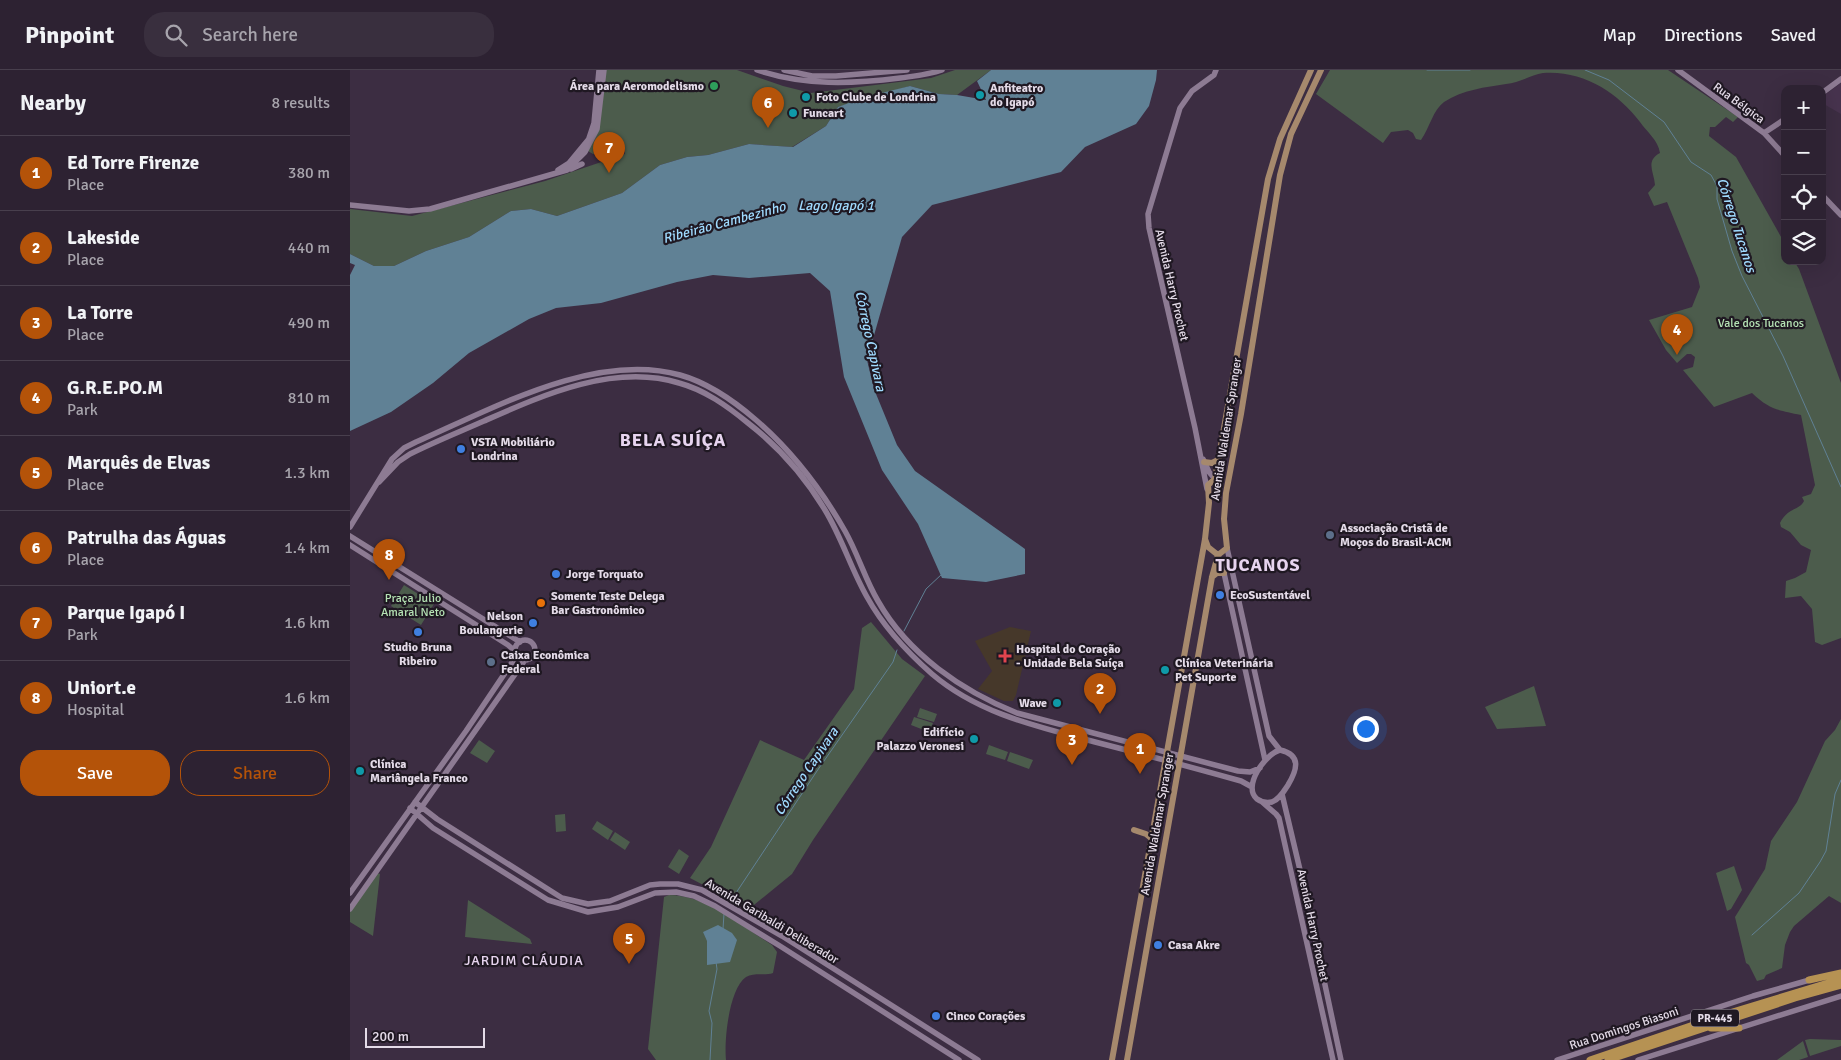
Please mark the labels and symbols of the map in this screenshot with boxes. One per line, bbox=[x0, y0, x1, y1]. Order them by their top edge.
place label: Área para Aeromodelismo bbox=[570, 79, 704, 94]
marker: Área para Aeromodelismo bbox=[708, 80, 720, 92]
street label: Rua Bélgica bbox=[1710, 80, 1767, 127]
place label: Anfiteatro do Igapó bbox=[990, 81, 1043, 110]
pin: 6 bbox=[752, 87, 784, 128]
marker: Anfiteatro do Igapó bbox=[974, 89, 986, 101]
place label: Foto Clube de Londrina bbox=[816, 90, 936, 105]
marker: Foto Clube de Londrina bbox=[800, 91, 812, 103]
place label: Funcart bbox=[803, 106, 844, 121]
marker: Funcart bbox=[787, 107, 799, 119]
pin: 7 bbox=[593, 132, 625, 173]
water label: Córrego Tucanos bbox=[1713, 176, 1760, 276]
water label: Lago Igapó 1 bbox=[798, 197, 874, 214]
water label: Ribeirão Cambezinho bbox=[661, 198, 788, 247]
street label: Avenida Harry Prochet bbox=[1151, 228, 1192, 343]
water label: Córrego Capivara bbox=[852, 289, 890, 394]
pin: 4 bbox=[1661, 314, 1693, 355]
park label: Vale dos Tucanos bbox=[1718, 316, 1804, 331]
street label: Avenida Waldemar Spranger bbox=[1208, 356, 1245, 502]
district label: BELA SUÍÇA bbox=[620, 429, 726, 451]
place label: VSTA Mobiliário Londrina bbox=[471, 435, 555, 464]
marker: VSTA Mobiliário Londrina bbox=[455, 443, 467, 455]
place label: Associação Cristã de Moços do Brasil-ACM bbox=[1340, 521, 1452, 550]
marker: Associação Cristã de Moços do Brasil-ACM bbox=[1324, 529, 1336, 541]
pin: 8 bbox=[373, 539, 405, 580]
district label: TUCANOS bbox=[1215, 554, 1301, 576]
place label: Jorge Torquato bbox=[566, 567, 643, 582]
marker: Jorge Torquato bbox=[550, 568, 562, 580]
place label: EcoSustentável bbox=[1230, 588, 1310, 603]
place label: Somente Teste Delega Bar Gastronômico bbox=[551, 589, 665, 618]
marker: EcoSustentável bbox=[1214, 589, 1226, 601]
park label: Praça Julio Amaral Neto bbox=[381, 591, 445, 620]
marker: Somente Teste Delega Bar Gastronômico bbox=[535, 597, 547, 609]
place label: Nelson Boulangerie bbox=[459, 609, 523, 638]
marker: Nelson Boulangerie bbox=[527, 617, 539, 629]
marker: Studio Bruna Ribeiro bbox=[412, 626, 424, 638]
place label: Studio Bruna Ribeiro bbox=[384, 640, 452, 669]
place label: Hospital do Coração - Unidade Bela Suíça bbox=[1016, 642, 1124, 671]
place label: Caixa Econômica Federal bbox=[501, 648, 589, 677]
marker: Hospital do Coração - Unidade Bela Suíça bbox=[998, 649, 1012, 663]
marker: Caixa Econômica Federal bbox=[485, 656, 497, 668]
place label: Clínica Veterinária Pet Suporte bbox=[1175, 656, 1273, 685]
marker: Clínica Veterinária Pet Suporte bbox=[1159, 664, 1171, 676]
pin: 2 bbox=[1084, 673, 1116, 714]
place label: Wave bbox=[1019, 696, 1047, 711]
marker: Wave bbox=[1051, 697, 1063, 709]
your location bbox=[1353, 716, 1379, 742]
water label: Córrego Capivara bbox=[771, 723, 843, 819]
pin: 3 bbox=[1056, 724, 1088, 765]
place label: Edifício Palazzo Veronesi bbox=[877, 725, 964, 754]
marker: Edifício Palazzo Veronesi bbox=[968, 733, 980, 745]
pin: 1 bbox=[1124, 733, 1156, 774]
street label: Avenida Waldemar Spranger bbox=[1138, 751, 1178, 897]
place label: Clínica Mariângela Franco bbox=[370, 757, 468, 786]
marker: Clínica Mariângela Franco bbox=[354, 765, 366, 777]
street label: Avenida Harry Prochet bbox=[1293, 868, 1332, 983]
street label: Avenida Garibaldi Deliberador bbox=[702, 876, 842, 968]
pin: 5 bbox=[613, 923, 645, 964]
place label: Casa Akre bbox=[1168, 938, 1220, 953]
marker: Casa Akre bbox=[1152, 939, 1164, 951]
district label: JARDIM CLÁUDIA bbox=[464, 952, 584, 969]
street label: Rua Domingos Biasoni bbox=[1568, 1004, 1681, 1053]
place label: Cinco Corações bbox=[946, 1009, 1026, 1024]
marker: Cinco Corações bbox=[930, 1010, 942, 1022]
road number: PR-445 bbox=[1691, 1010, 1739, 1026]
scale bar bbox=[365, 1025, 485, 1048]

